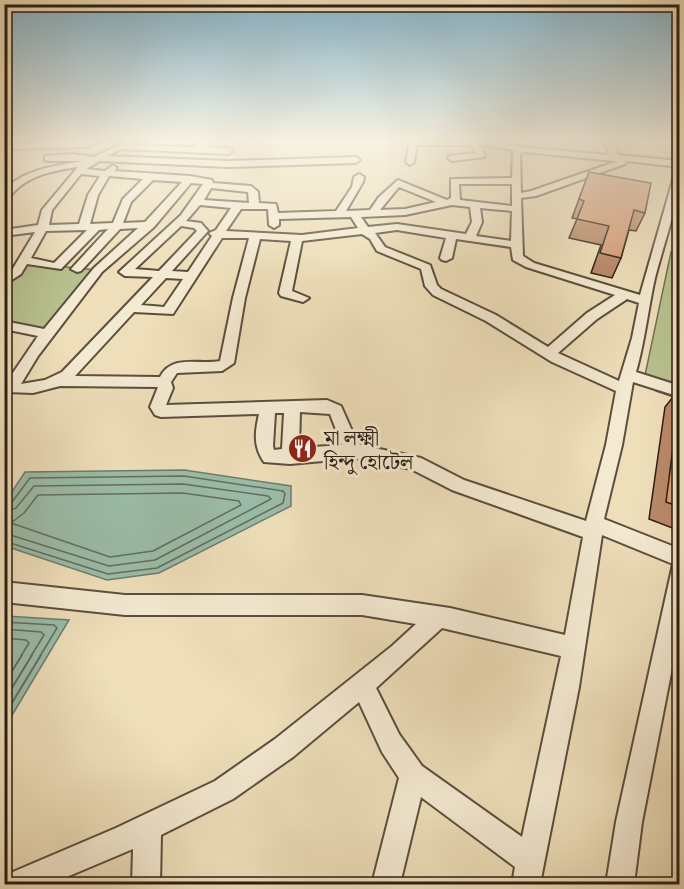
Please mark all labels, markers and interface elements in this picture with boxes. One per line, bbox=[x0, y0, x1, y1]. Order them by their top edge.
place label: মা লক্ষ্মী হিন্দু হোটেল bbox=[323, 422, 414, 477]
restaurant icon: মা লক্ষ্মী হিন্দু হোটেল bbox=[287, 433, 319, 465]

